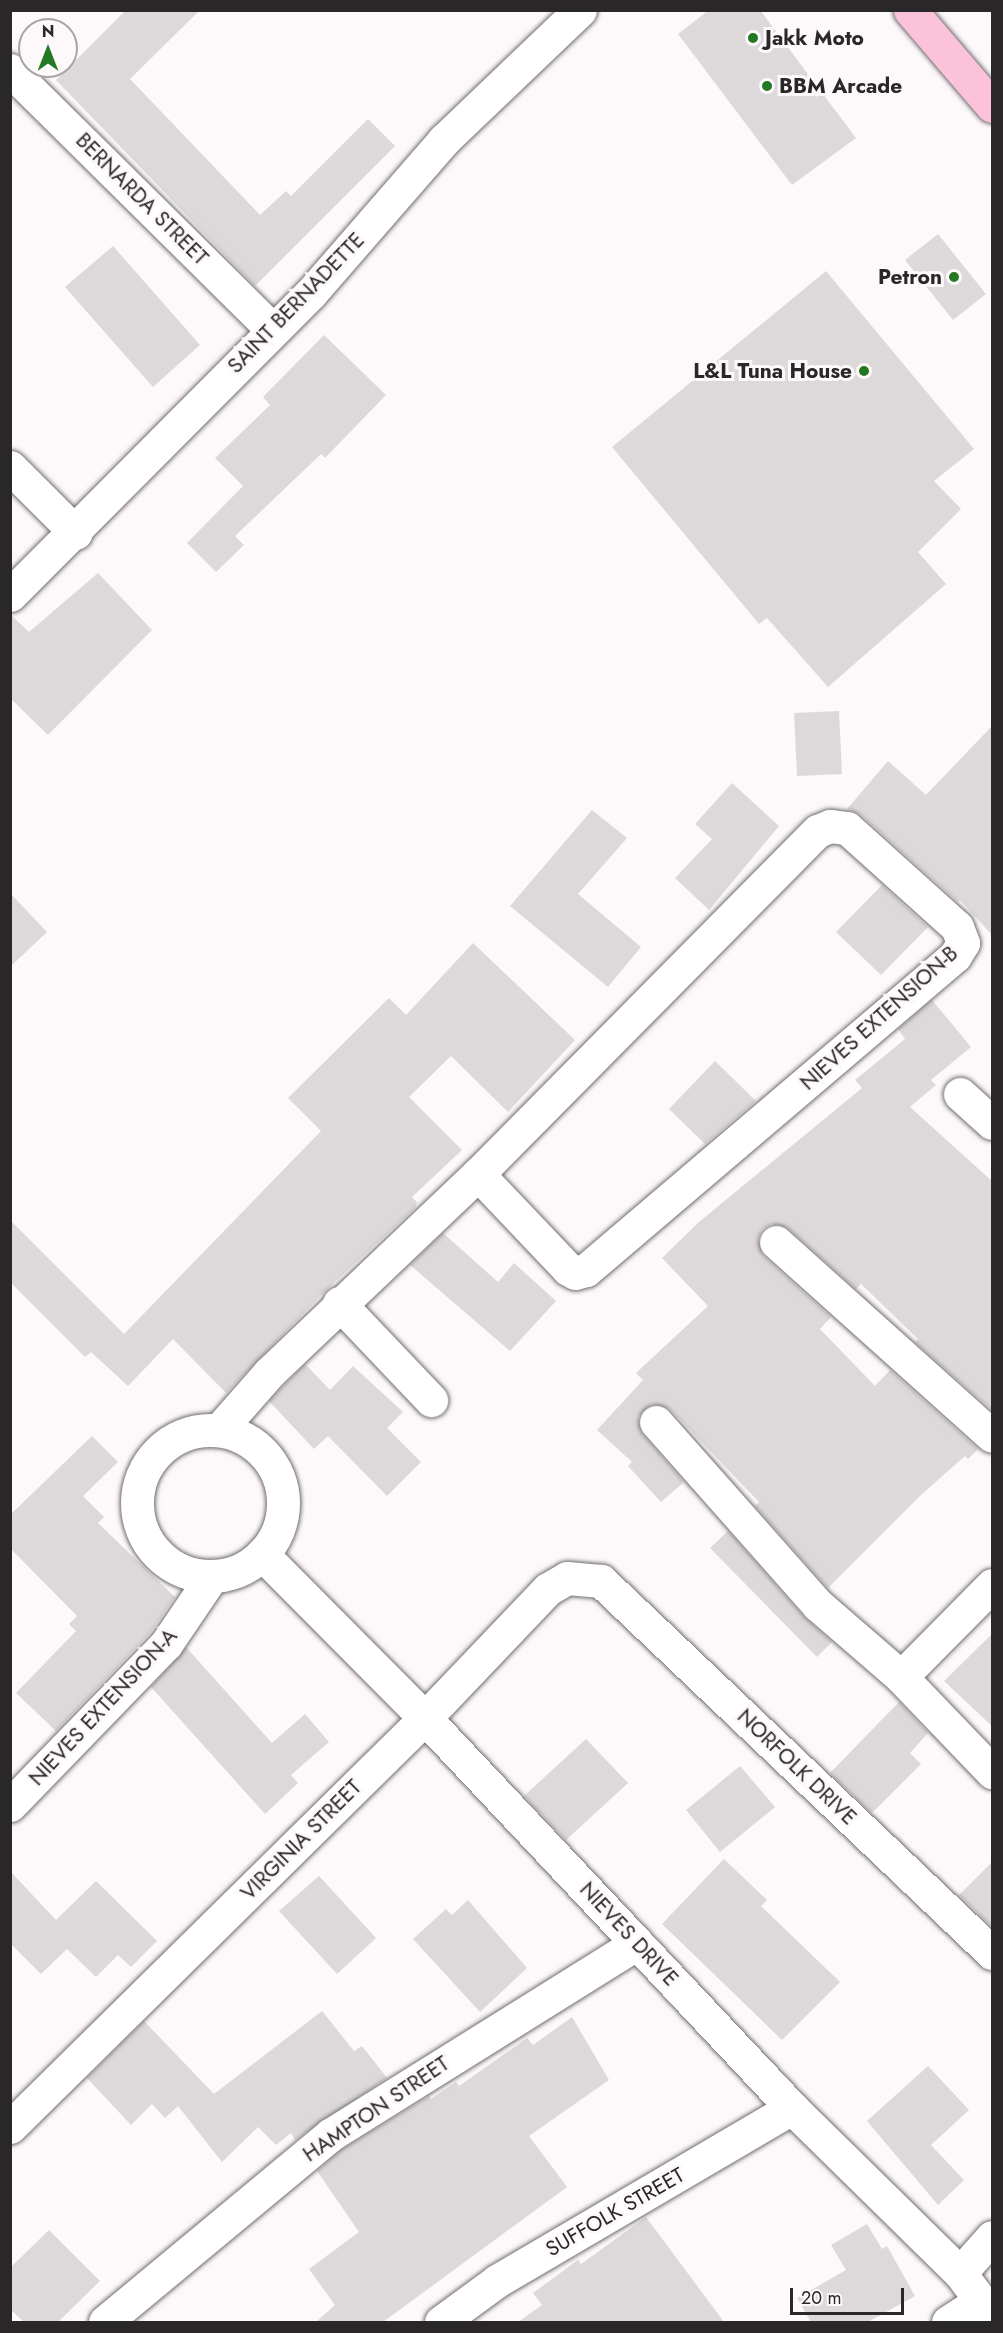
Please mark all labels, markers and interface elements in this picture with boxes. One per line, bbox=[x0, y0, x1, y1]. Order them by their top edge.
north arrow bbox=[18, 18, 78, 78]
text: N bbox=[42, 20, 54, 43]
place label: Jakk Moto bbox=[765, 25, 864, 51]
marker: Jakk Moto bbox=[746, 31, 760, 45]
place label: BBM Arcade bbox=[779, 73, 902, 99]
marker: BBM Arcade bbox=[760, 79, 774, 93]
street label: BERNARDA STREET bbox=[71, 128, 213, 270]
street label: SAINT BERNADETTE bbox=[222, 228, 370, 378]
place label: Petron bbox=[878, 264, 942, 290]
marker: Petron bbox=[947, 270, 961, 284]
place label: L&L Tuna House bbox=[693, 358, 852, 384]
marker: L&L Tuna House bbox=[857, 364, 871, 378]
street label: NIEVES EXTENSION-B bbox=[795, 941, 963, 1095]
street label: NIEVES EXTENSION-A bbox=[24, 1623, 182, 1791]
street label: NORFOLK DRIVE bbox=[732, 1704, 862, 1830]
street label: VIRGINIA STREET bbox=[236, 1775, 366, 1905]
street label: NIEVES DRIVE bbox=[575, 1877, 683, 1991]
street label: HAMPTON STREET bbox=[298, 2051, 454, 2167]
street label: SUFFOLK STREET bbox=[541, 2162, 689, 2262]
scale bar bbox=[793, 2276, 907, 2314]
text: 20 m bbox=[801, 2285, 841, 2311]

